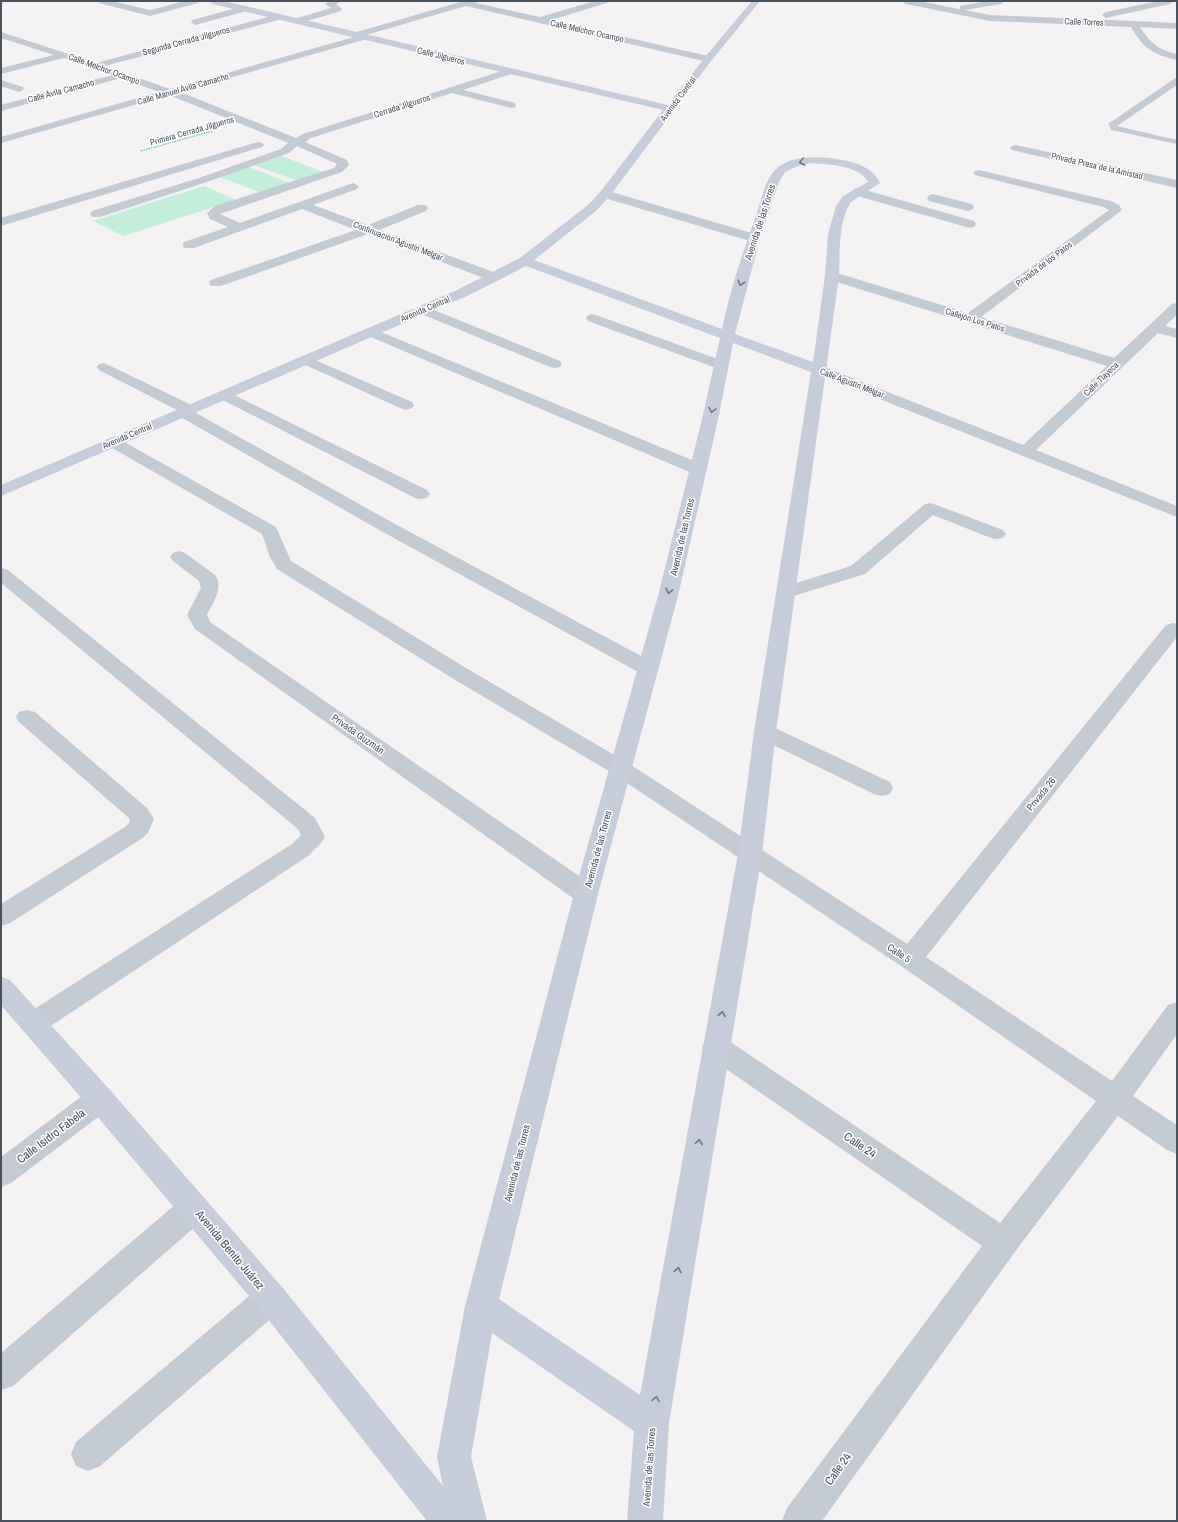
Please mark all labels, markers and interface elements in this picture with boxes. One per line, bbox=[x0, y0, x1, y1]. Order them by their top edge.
street label: Calle Torres bbox=[1064, 15, 1104, 29]
street label: Calle Melchor Ocampo bbox=[549, 17, 625, 45]
street label: Segunda Cerrada Jilgueros bbox=[141, 23, 231, 58]
street label: Calle Jilgueros bbox=[416, 44, 466, 68]
street label: Calle Melchor Ocampo bbox=[67, 51, 141, 87]
street label: Calle Manuel Ávila Camacho bbox=[136, 70, 230, 108]
street label: Avenida Central bbox=[657, 74, 699, 124]
street label: Calle Ávila Camacho bbox=[26, 76, 96, 106]
street label: Cerrada Jilgueros bbox=[372, 91, 432, 121]
street label: Primera Cerrada Jilgueros bbox=[149, 113, 236, 149]
street label: Privada Presa de la Amistad bbox=[1050, 150, 1144, 182]
one-way arrow bbox=[799, 157, 805, 165]
street label: Avenida de las Torres bbox=[741, 182, 778, 263]
street label: Continuación Agustín Melgar bbox=[351, 218, 445, 264]
street label: Privada de los Patos bbox=[1013, 239, 1075, 289]
one-way arrow bbox=[737, 280, 746, 287]
street label: Avenida Central bbox=[397, 293, 452, 325]
street label: Callejón Los Patos bbox=[944, 305, 1006, 335]
street label: Calle Tlayeca bbox=[1081, 359, 1121, 399]
street label: Calle Agustín Melgar bbox=[818, 365, 886, 401]
one-way arrow bbox=[709, 407, 717, 413]
street label: Avenida Central bbox=[99, 420, 154, 452]
street label: Avenida de las Torres bbox=[667, 497, 697, 578]
one-way arrow bbox=[665, 587, 674, 594]
street label: Privada Guzmán bbox=[329, 711, 387, 757]
street label: Privada 26 bbox=[1023, 774, 1059, 814]
street label: Avenida de las Torres bbox=[581, 809, 615, 890]
street label: Calle 5 bbox=[885, 941, 914, 966]
one-way arrow bbox=[717, 1011, 725, 1017]
street label: Calle Isidro Fabela bbox=[13, 1105, 89, 1167]
street label: Avenida de las Torres bbox=[501, 1123, 533, 1204]
street label: Calle 24 bbox=[841, 1128, 880, 1162]
one-way arrow bbox=[695, 1139, 703, 1145]
street label: Avenida Benito Juárez bbox=[191, 1206, 268, 1293]
one-way arrow bbox=[673, 1267, 681, 1274]
one-way arrow bbox=[651, 1395, 660, 1402]
street label: Avenida de las Torres bbox=[640, 1427, 658, 1508]
street label: Calle 24 bbox=[821, 1449, 855, 1488]

